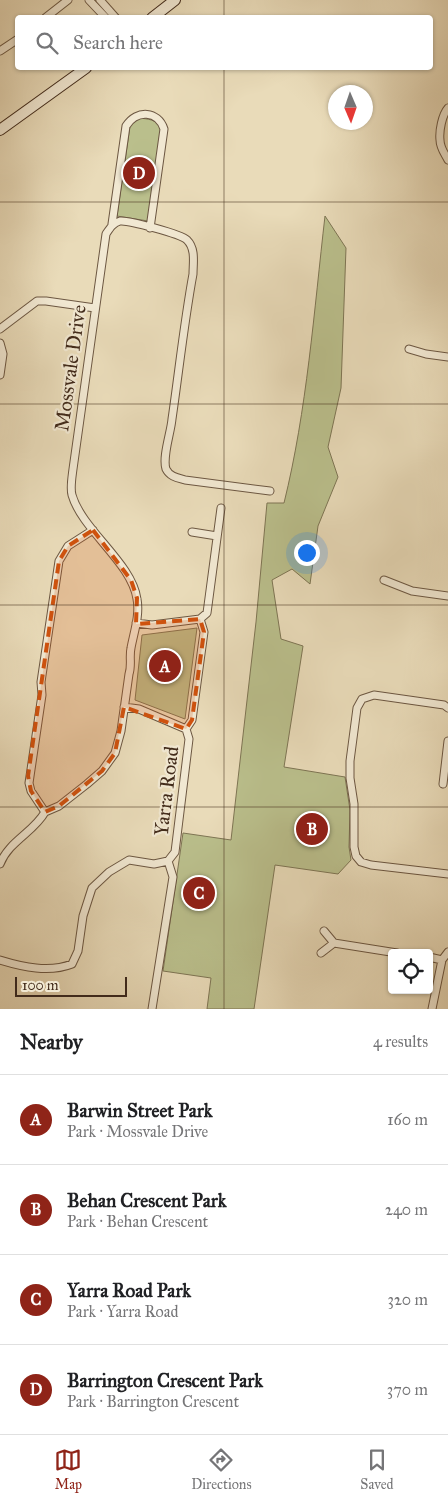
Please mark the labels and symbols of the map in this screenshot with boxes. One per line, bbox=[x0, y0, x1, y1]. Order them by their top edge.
north arrow bbox=[328, 85, 373, 130]
pin: D bbox=[123, 154, 155, 192]
street label: Mossvale Drive bbox=[49, 303, 91, 433]
your location bbox=[294, 540, 320, 566]
pin: A bbox=[149, 647, 181, 685]
street label: Yarra Road bbox=[149, 745, 183, 837]
pin: B bbox=[296, 810, 328, 848]
pin: C bbox=[183, 874, 215, 912]
scale bar bbox=[15, 974, 128, 997]

